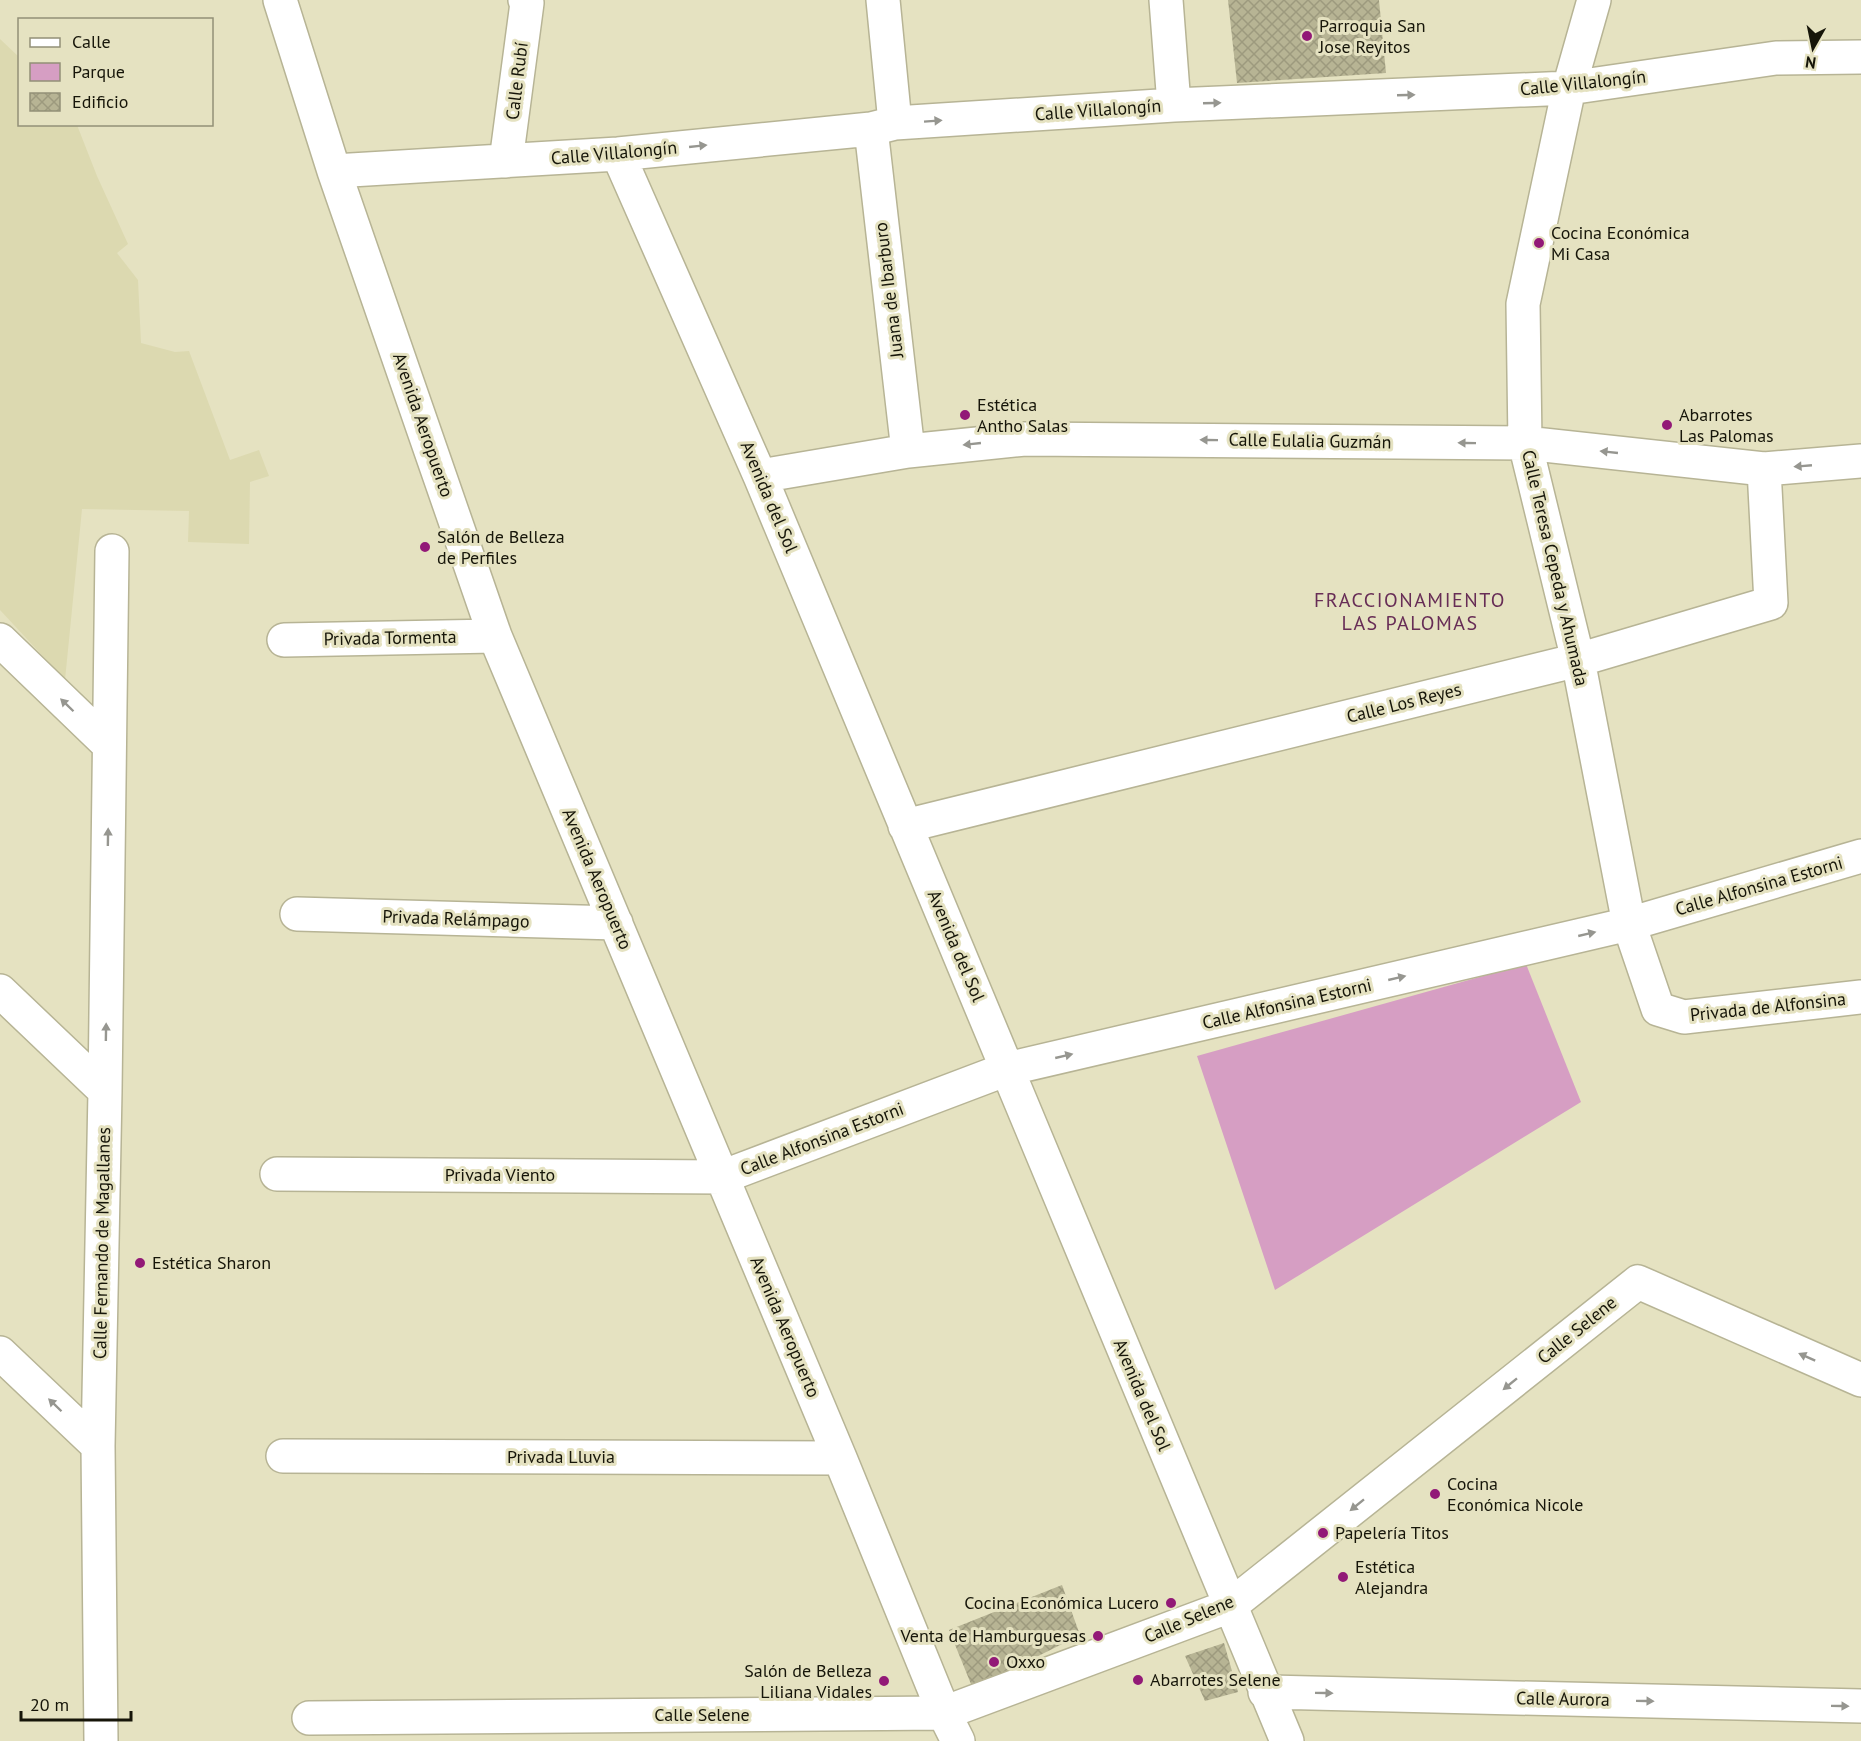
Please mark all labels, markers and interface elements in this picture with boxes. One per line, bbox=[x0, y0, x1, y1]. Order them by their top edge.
place label: Parroquia San Jose Reyitos bbox=[1318, 14, 1426, 58]
legend bbox=[18, 18, 213, 126]
north arrow bbox=[1783, 18, 1843, 78]
marker: Parroquia San Jose Reyitos bbox=[1300, 29, 1314, 43]
text: Calle bbox=[72, 30, 111, 53]
street label: Calle Rubí bbox=[500, 41, 533, 121]
text: N bbox=[1804, 52, 1817, 74]
text: Parque bbox=[72, 60, 125, 83]
street label: Calle Villalongín bbox=[1519, 64, 1647, 101]
text: Edificio bbox=[72, 90, 128, 113]
one-way arrow bbox=[1397, 90, 1416, 99]
street label: Calle Villalongín bbox=[1034, 94, 1162, 125]
one-way arrow bbox=[1202, 98, 1221, 108]
one-way arrow bbox=[924, 116, 943, 125]
street label: Calle Villalongín bbox=[550, 136, 678, 169]
one-way arrow bbox=[688, 141, 707, 151]
street label: Juana de Ibarburo bbox=[869, 221, 908, 360]
place label: Cocina Económica Mi Casa bbox=[1551, 221, 1690, 265]
marker: Cocina Económica Mi Casa bbox=[1532, 236, 1546, 250]
street label: Avenida Aeropuerto bbox=[388, 350, 459, 500]
place label: Estética Antho Salas bbox=[977, 393, 1068, 437]
place label: Abarrotes Las Palomas bbox=[1679, 403, 1774, 447]
marker: Estética Antho Salas bbox=[958, 408, 972, 422]
marker: Abarrotes Las Palomas bbox=[1660, 418, 1674, 432]
street label: Calle Eulalia Guzmán bbox=[1228, 428, 1392, 453]
one-way arrow bbox=[1199, 435, 1218, 445]
street label: Avenida del Sol bbox=[736, 438, 804, 557]
one-way arrow bbox=[1457, 438, 1476, 448]
one-way arrow bbox=[963, 439, 982, 449]
one-way arrow bbox=[1599, 447, 1618, 457]
street label: Calle Teresa Cepeda y Ahumada bbox=[1517, 448, 1594, 688]
one-way arrow bbox=[1793, 461, 1812, 471]
place label: Salón de Belleza de Perfiles bbox=[437, 525, 565, 569]
marker: Salón de Belleza de Perfiles bbox=[418, 540, 432, 554]
district label: FRACCIONAMIENTO LAS PALOMAS bbox=[1314, 587, 1506, 636]
street label: Privada Tormenta bbox=[323, 625, 457, 650]
street label: Calle Los Reyes bbox=[1344, 677, 1463, 728]
one-way arrow bbox=[60, 698, 74, 712]
street label: Avenida Aeropuerto bbox=[557, 805, 638, 953]
one-way arrow bbox=[103, 828, 113, 847]
street label: Calle Alfonsina Estorni bbox=[1672, 851, 1845, 920]
street label: Avenida del Sol bbox=[923, 887, 991, 1006]
street label: Privada Relámpago bbox=[382, 904, 530, 933]
one-way arrow bbox=[1578, 928, 1596, 938]
street label: Calle Alfonsina Estorni bbox=[1200, 973, 1374, 1034]
one-way arrow bbox=[1388, 973, 1407, 982]
street label: Privada de Alfonsina bbox=[1689, 987, 1847, 1026]
one-way arrow bbox=[101, 1023, 111, 1042]
one-way arrow bbox=[1055, 1051, 1074, 1060]
street label: Calle Alfonsina Estorni bbox=[737, 1097, 907, 1180]
street label: Calle Fernando de Magallanes bbox=[88, 1127, 115, 1359]
street label: Privada Viento bbox=[445, 1163, 555, 1186]
place label: Estética Sharon bbox=[152, 1251, 271, 1274]
street label: Avenida Aeropuerto bbox=[745, 1253, 826, 1401]
marker: Estética Sharon bbox=[133, 1256, 147, 1270]
street label: Calle Selene bbox=[1532, 1291, 1621, 1369]
street label: Avenida del Sol bbox=[1109, 1336, 1177, 1455]
one-way arrow bbox=[1799, 1352, 1816, 1361]
one-way arrow bbox=[1502, 1377, 1518, 1390]
one-way arrow bbox=[49, 1399, 63, 1413]
street label: Privada Lluvia bbox=[507, 1445, 615, 1468]
place label: Cocina Económica Nicole bbox=[1447, 1472, 1583, 1516]
marker: Cocina Económica Nicole bbox=[1428, 1487, 1442, 1501]
one-way arrow bbox=[1350, 1498, 1365, 1511]
place label: Papelería Titos bbox=[1335, 1521, 1449, 1544]
marker: Papelería Titos bbox=[1316, 1526, 1330, 1540]
place label: Estética Alejandra bbox=[1355, 1555, 1428, 1599]
marker: Estética Alejandra bbox=[1336, 1570, 1350, 1584]
street label: Calle Selene bbox=[1140, 1589, 1237, 1648]
place label: Cocina Económica Lucero bbox=[964, 1591, 1159, 1614]
marker: Cocina Económica Lucero bbox=[1164, 1596, 1178, 1610]
place label: Venta de Hamburguesas bbox=[900, 1624, 1086, 1647]
marker: Venta de Hamburguesas bbox=[1091, 1629, 1105, 1643]
place label: Oxxo bbox=[1006, 1650, 1045, 1673]
marker: Oxxo bbox=[987, 1655, 1001, 1669]
place label: Salón de Belleza Liliana Vidales bbox=[744, 1659, 872, 1703]
place label: Abarrotes Selene bbox=[1150, 1668, 1281, 1691]
marker: Abarrotes Selene bbox=[1131, 1673, 1145, 1687]
marker: Salón de Belleza Liliana Vidales bbox=[877, 1674, 891, 1688]
scale bar bbox=[21, 1684, 130, 1722]
street label: Calle Aurora bbox=[1516, 1686, 1610, 1711]
one-way arrow bbox=[1314, 1688, 1333, 1698]
text: 20 m bbox=[30, 1693, 69, 1716]
one-way arrow bbox=[1635, 1696, 1654, 1706]
one-way arrow bbox=[1830, 1701, 1849, 1710]
street label: Calle Selene bbox=[654, 1703, 750, 1726]

